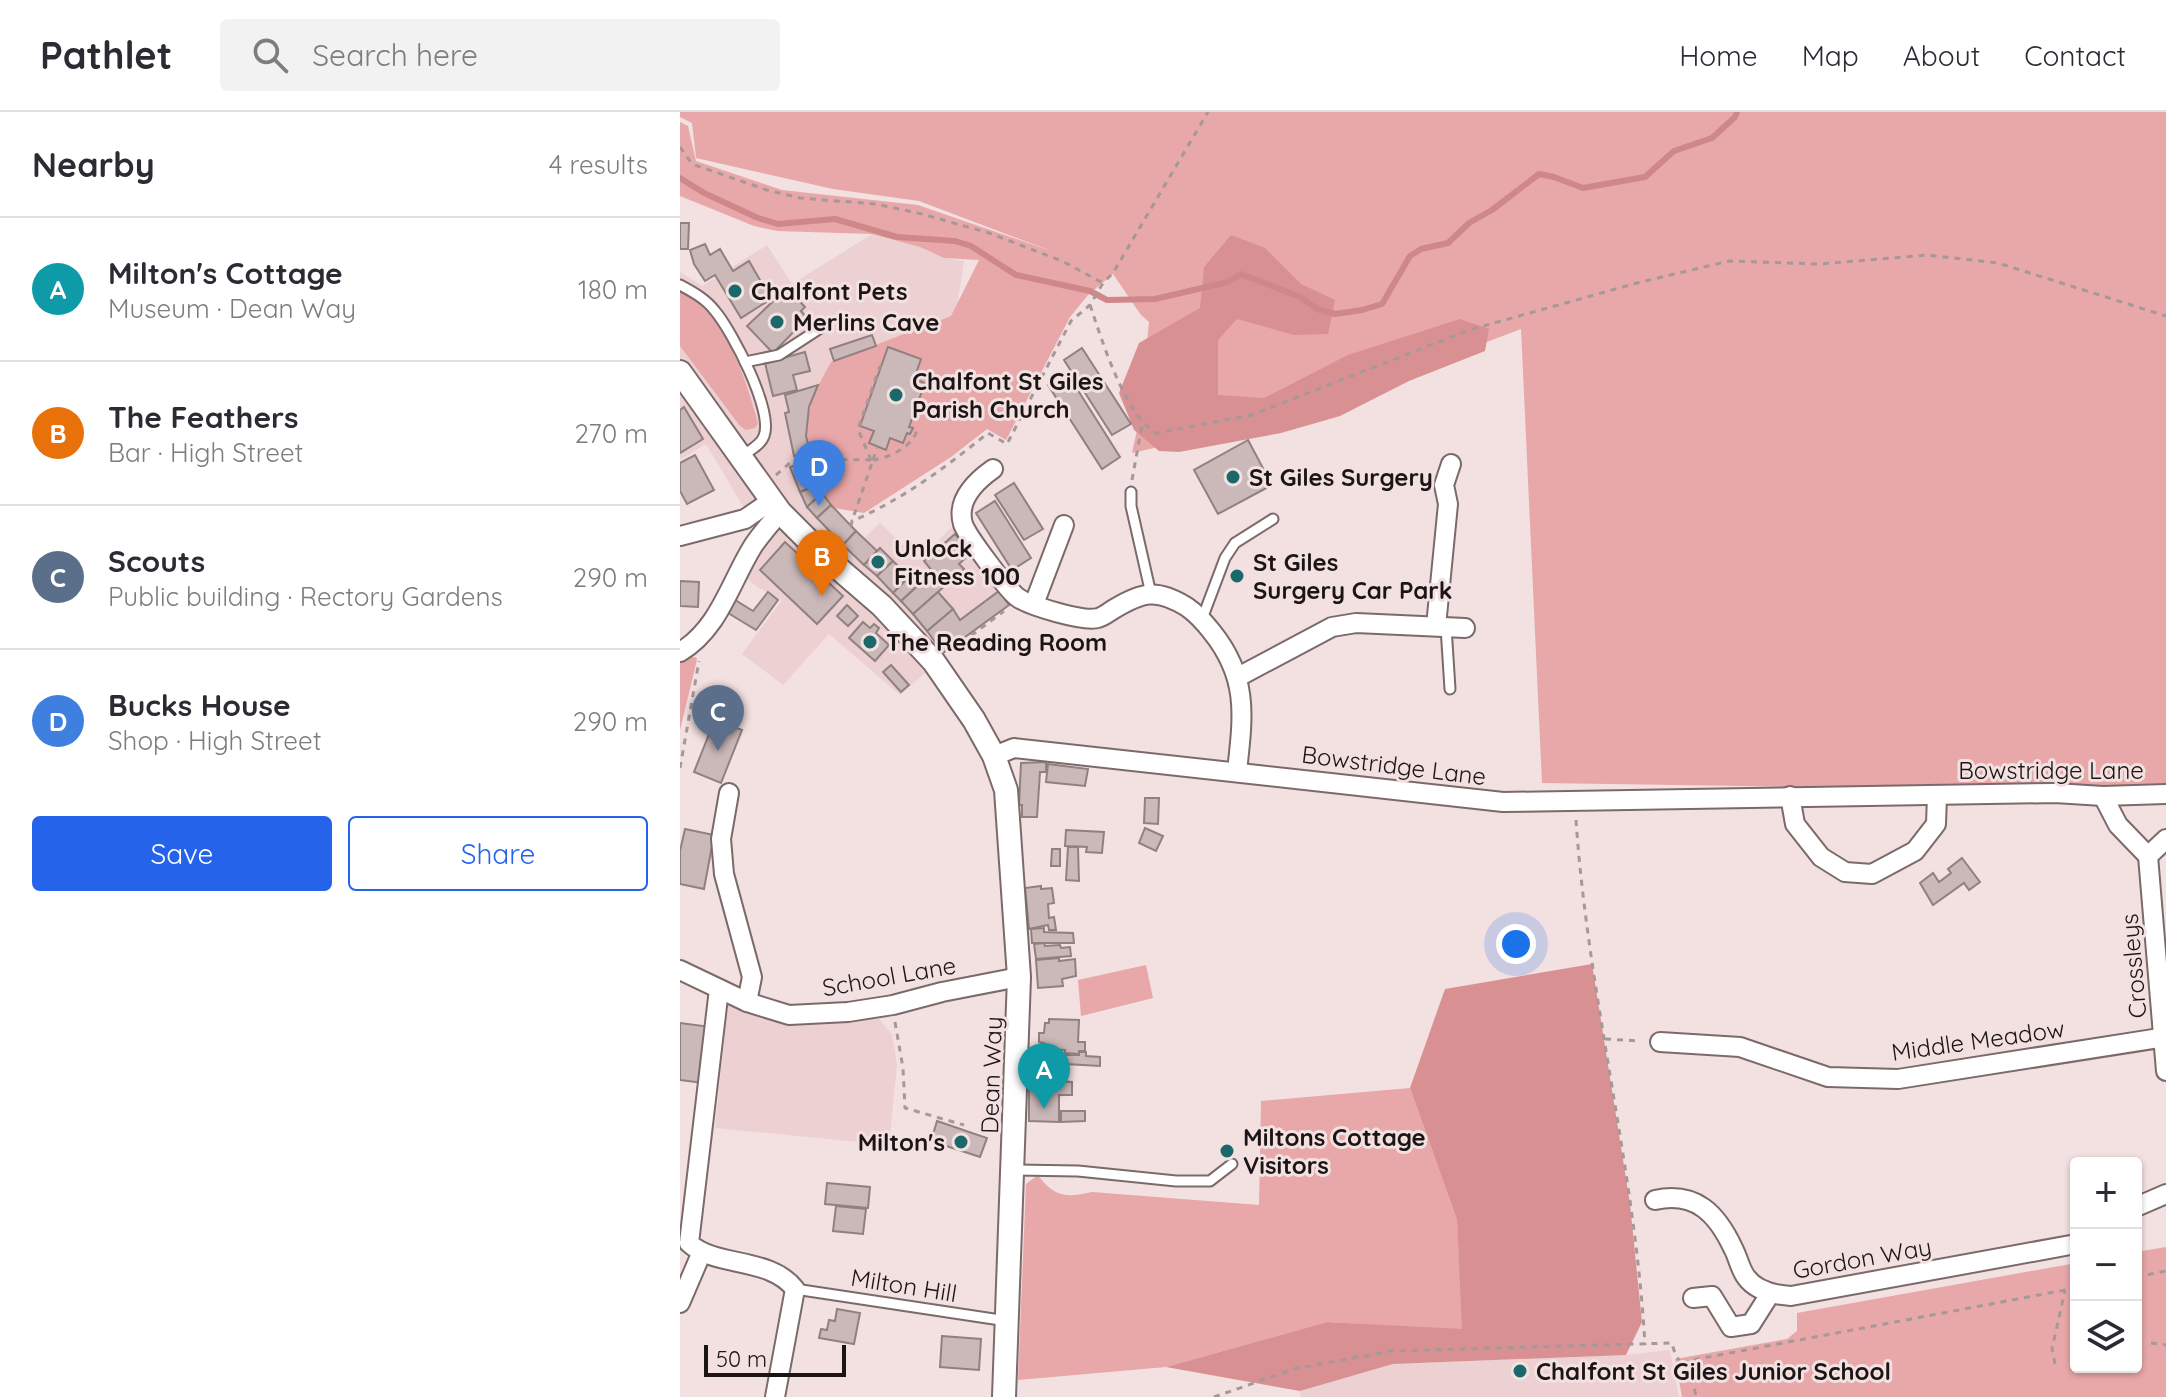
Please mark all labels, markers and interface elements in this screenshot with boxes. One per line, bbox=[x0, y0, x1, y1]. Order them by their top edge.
search box bbox=[220, 19, 780, 91]
text: Pathlet bbox=[40, 31, 172, 79]
icon: search bbox=[248, 33, 292, 77]
text: Search here bbox=[312, 36, 478, 74]
text: Home bbox=[1679, 38, 1758, 73]
text: Map bbox=[1802, 38, 1859, 73]
text: About bbox=[1903, 38, 1980, 73]
text: Contact bbox=[2024, 38, 2126, 73]
text: Nearby bbox=[32, 143, 155, 186]
text: 4 results bbox=[549, 148, 648, 181]
text: Milton's Cottage bbox=[108, 254, 343, 292]
text: A bbox=[50, 273, 66, 306]
text: 180 m bbox=[578, 273, 648, 306]
place label: Chalfont Pets bbox=[751, 276, 908, 306]
marker: Chalfont Pets bbox=[726, 282, 744, 300]
text: Museum · Dean Way bbox=[108, 292, 356, 325]
place label: Merlins Cave bbox=[793, 307, 939, 337]
marker: Merlins Cave bbox=[768, 313, 786, 331]
place label: Chalfont St Giles Parish Church bbox=[912, 366, 1103, 424]
marker: Chalfont St Giles Parish Church bbox=[887, 386, 905, 404]
text: The Feathers bbox=[108, 398, 299, 436]
text: B bbox=[49, 417, 67, 450]
text: 270 m bbox=[574, 417, 648, 450]
text: Bar · High Street bbox=[108, 436, 303, 469]
pin: D bbox=[793, 440, 845, 506]
place label: St Giles Surgery bbox=[1249, 462, 1433, 492]
marker: St Giles Surgery bbox=[1224, 468, 1242, 486]
pin: B bbox=[796, 530, 848, 596]
place label: Unlock Fitness 100 bbox=[894, 533, 1020, 591]
text: Scouts bbox=[108, 542, 205, 580]
place label: St Giles Surgery Car Park bbox=[1253, 547, 1452, 605]
marker: Unlock Fitness 100 bbox=[869, 553, 887, 571]
text: C bbox=[50, 561, 66, 594]
text: 290 m bbox=[573, 561, 648, 594]
marker: St Giles Surgery Car Park bbox=[1228, 567, 1246, 585]
text: Public building · Rectory Gardens bbox=[108, 580, 503, 613]
place label: The Reading Room bbox=[886, 627, 1107, 657]
marker: The Reading Room bbox=[861, 633, 879, 651]
pin: C bbox=[692, 685, 744, 751]
text: Bucks House bbox=[108, 686, 291, 724]
text: D bbox=[49, 705, 67, 738]
text: 290 m bbox=[573, 705, 648, 738]
text: Shop · High Street bbox=[108, 724, 322, 757]
street label: Bowstridge Lane bbox=[1300, 739, 1488, 791]
street label: Bowstridge Lane bbox=[1958, 755, 2144, 785]
button: Save bbox=[32, 816, 332, 891]
button: Share bbox=[348, 816, 648, 891]
street label: Crossleys bbox=[2113, 913, 2153, 1019]
your location bbox=[1496, 924, 1536, 964]
street label: School Lane bbox=[820, 949, 958, 1003]
street label: Middle Meadow bbox=[1889, 1013, 2067, 1067]
street label: Dean Way bbox=[974, 1016, 1008, 1134]
pin: A bbox=[1018, 1043, 1070, 1109]
place label: Miltons Cottage Visitors bbox=[1243, 1122, 1426, 1180]
place label: Milton's bbox=[858, 1127, 945, 1157]
marker: Milton's bbox=[952, 1133, 970, 1151]
marker: Miltons Cottage Visitors bbox=[1218, 1142, 1236, 1160]
map controls bbox=[2070, 1157, 2142, 1373]
button: + bbox=[2070, 1157, 2142, 1229]
button: − bbox=[2070, 1229, 2142, 1301]
street label: Gordon Way bbox=[1790, 1231, 1934, 1285]
street label: Milton Hill bbox=[849, 1262, 959, 1308]
button: layers bbox=[2070, 1301, 2142, 1373]
scale bar bbox=[704, 1341, 846, 1377]
text: 50 m bbox=[716, 1345, 767, 1373]
place label: Chalfont St Giles Junior School bbox=[1536, 1356, 1891, 1386]
marker: Chalfont St Giles Junior School bbox=[1511, 1362, 1529, 1380]

